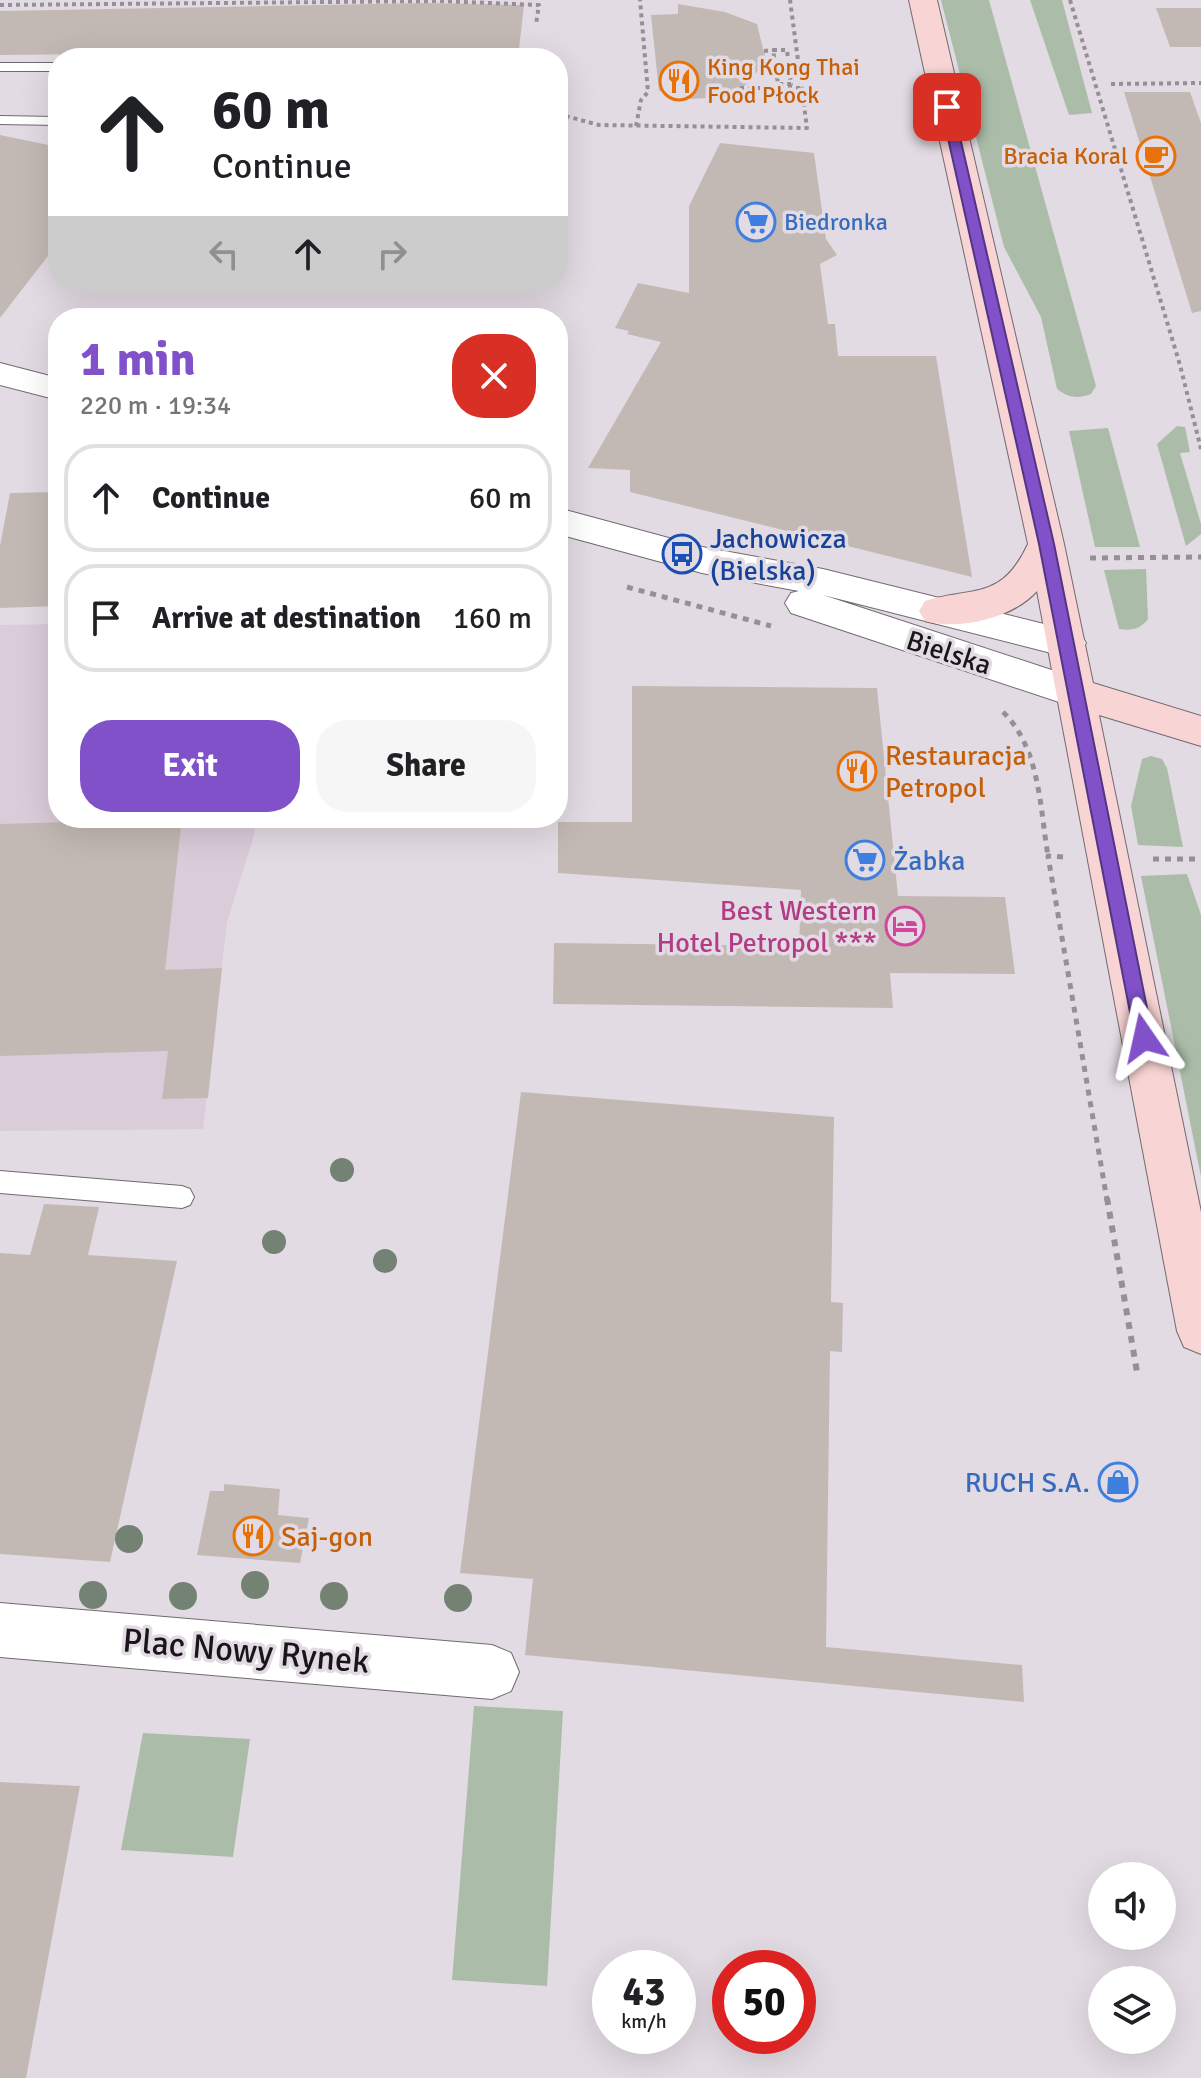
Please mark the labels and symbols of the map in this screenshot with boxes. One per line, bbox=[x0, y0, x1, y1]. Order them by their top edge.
place label: King Kong Thai Food Płock bbox=[707, 52, 860, 110]
restaurant icon: King Kong Thai Food Płock bbox=[658, 60, 700, 102]
pin bbox=[913, 73, 981, 141]
cafe icon: Bracia Koral bbox=[1135, 135, 1177, 177]
place label: Bracia Koral bbox=[1003, 141, 1128, 171]
supermarket icon: Biedronka bbox=[735, 201, 777, 243]
place label: Biedronka bbox=[784, 207, 888, 237]
place label: Jachowicza (Bielska) bbox=[710, 522, 847, 588]
bus stop icon: Jachowicza (Bielska) bbox=[661, 533, 703, 575]
street label: Bielska bbox=[902, 623, 995, 683]
place label: Restauracja Petropol bbox=[885, 739, 1027, 805]
restaurant icon: Restauracja Petropol bbox=[836, 750, 878, 792]
supermarket icon: Żabka bbox=[844, 839, 886, 881]
place label: Żabka bbox=[893, 844, 966, 878]
place label: Best Western Hotel Petropol *** bbox=[656, 894, 877, 960]
hotel icon: Best Western Hotel Petropol *** bbox=[884, 905, 926, 947]
position arrow bbox=[1102, 996, 1186, 1080]
shop icon: RUCH S.A. bbox=[1097, 1461, 1139, 1503]
place label: RUCH S.A. bbox=[965, 1466, 1090, 1500]
restaurant icon: Saj-gon bbox=[232, 1515, 274, 1557]
place label: Saj-gon bbox=[281, 1520, 373, 1554]
street label: Plac Nowy Rynek bbox=[121, 1619, 371, 1683]
speed limit sign: 50 bbox=[712, 1950, 816, 2054]

